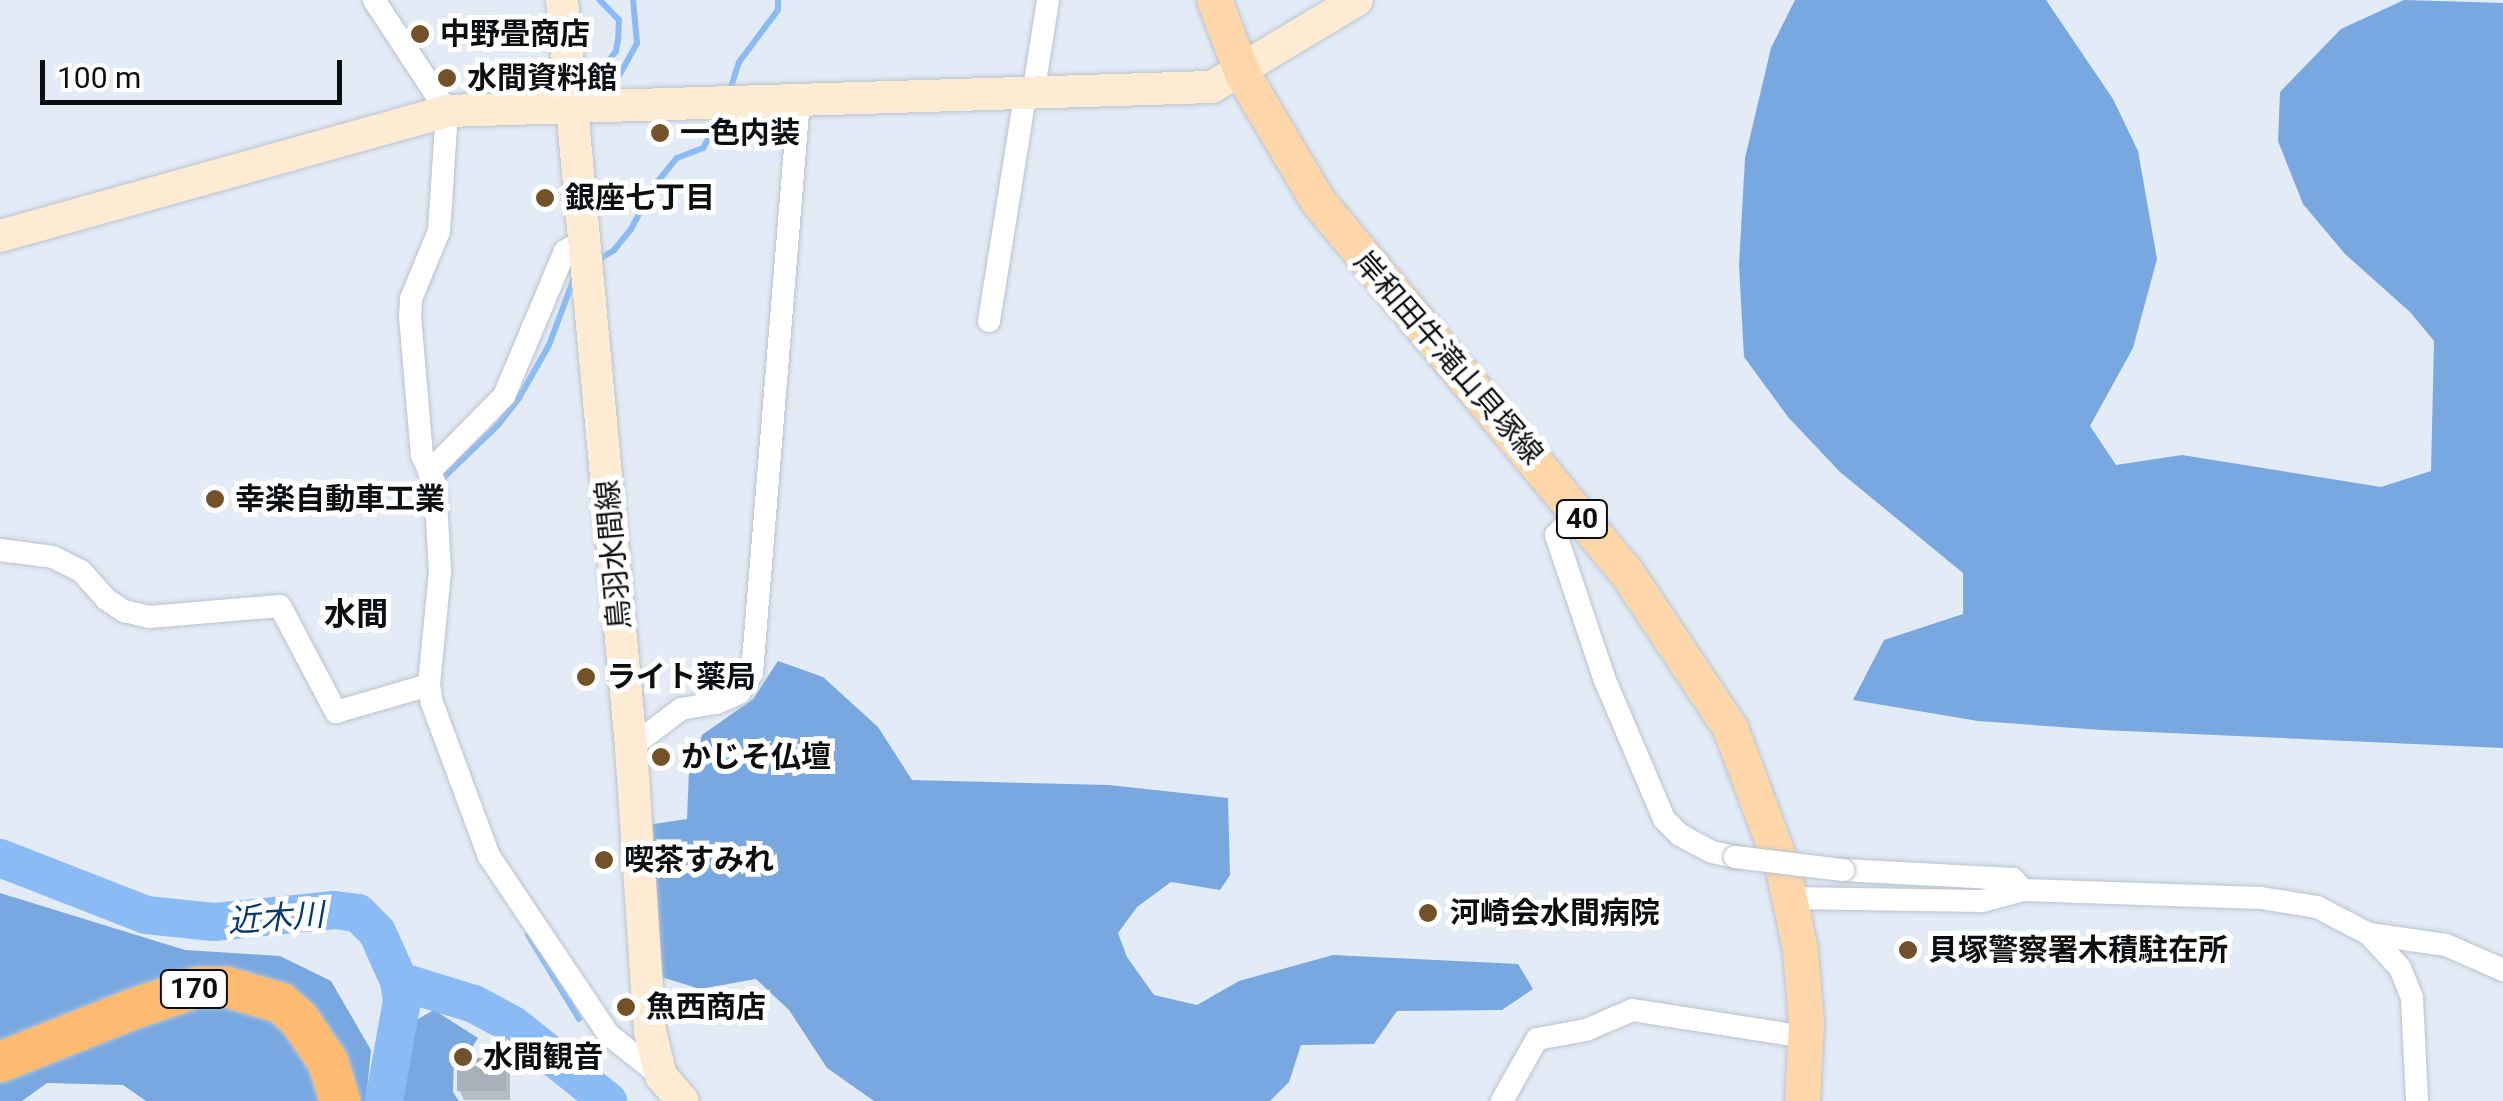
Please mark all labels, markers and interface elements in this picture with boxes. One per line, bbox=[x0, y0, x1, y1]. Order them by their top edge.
place label: 中野畳商店 bbox=[440, 16, 590, 52]
marker: 中野畳商店 bbox=[409, 23, 431, 45]
scale bar bbox=[45, 40, 348, 102]
text: 100 m bbox=[57, 60, 141, 95]
place label: 水間資料館 bbox=[467, 60, 617, 96]
marker: 水間資料館 bbox=[436, 67, 458, 89]
place label: 一色内装 bbox=[680, 115, 800, 151]
marker: 一色内装 bbox=[649, 122, 671, 144]
place label: 銀座七丁目 bbox=[565, 180, 715, 216]
marker: 銀座七丁目 bbox=[534, 187, 556, 209]
street label: 岸和田牛滝山貝塚線 bbox=[1346, 244, 1550, 472]
street label: 鳥羽水間線 bbox=[590, 479, 638, 631]
place label: 幸楽自動車工業 bbox=[235, 481, 445, 517]
marker: 幸楽自動車工業 bbox=[204, 488, 226, 510]
road number: 40 bbox=[1554, 496, 1610, 542]
district label: 水間 bbox=[324, 595, 388, 633]
place label: ライト薬局 bbox=[606, 659, 756, 695]
marker: ライト薬局 bbox=[575, 666, 597, 688]
place label: かじそ仏壇 bbox=[681, 739, 831, 775]
marker: かじそ仏壇 bbox=[650, 746, 672, 768]
place label: 喫茶すみれ bbox=[624, 842, 774, 878]
marker: 喫茶すみれ bbox=[593, 849, 615, 871]
water label: 近木川 bbox=[227, 895, 325, 941]
place label: 河崎会水間病院 bbox=[1450, 895, 1660, 931]
marker: 河崎会水間病院 bbox=[1415, 900, 1441, 926]
place label: 貝塚警察署木積駐在所 bbox=[1928, 932, 2228, 968]
marker: 貝塚警察署木積駐在所 bbox=[1897, 939, 1919, 961]
road number: 170 bbox=[159, 966, 229, 1012]
place label: 魚西商店 bbox=[646, 989, 766, 1025]
marker: 魚西商店 bbox=[615, 996, 637, 1018]
place label: 水間観音 bbox=[483, 1039, 603, 1075]
marker: 水間観音 bbox=[452, 1046, 474, 1068]

